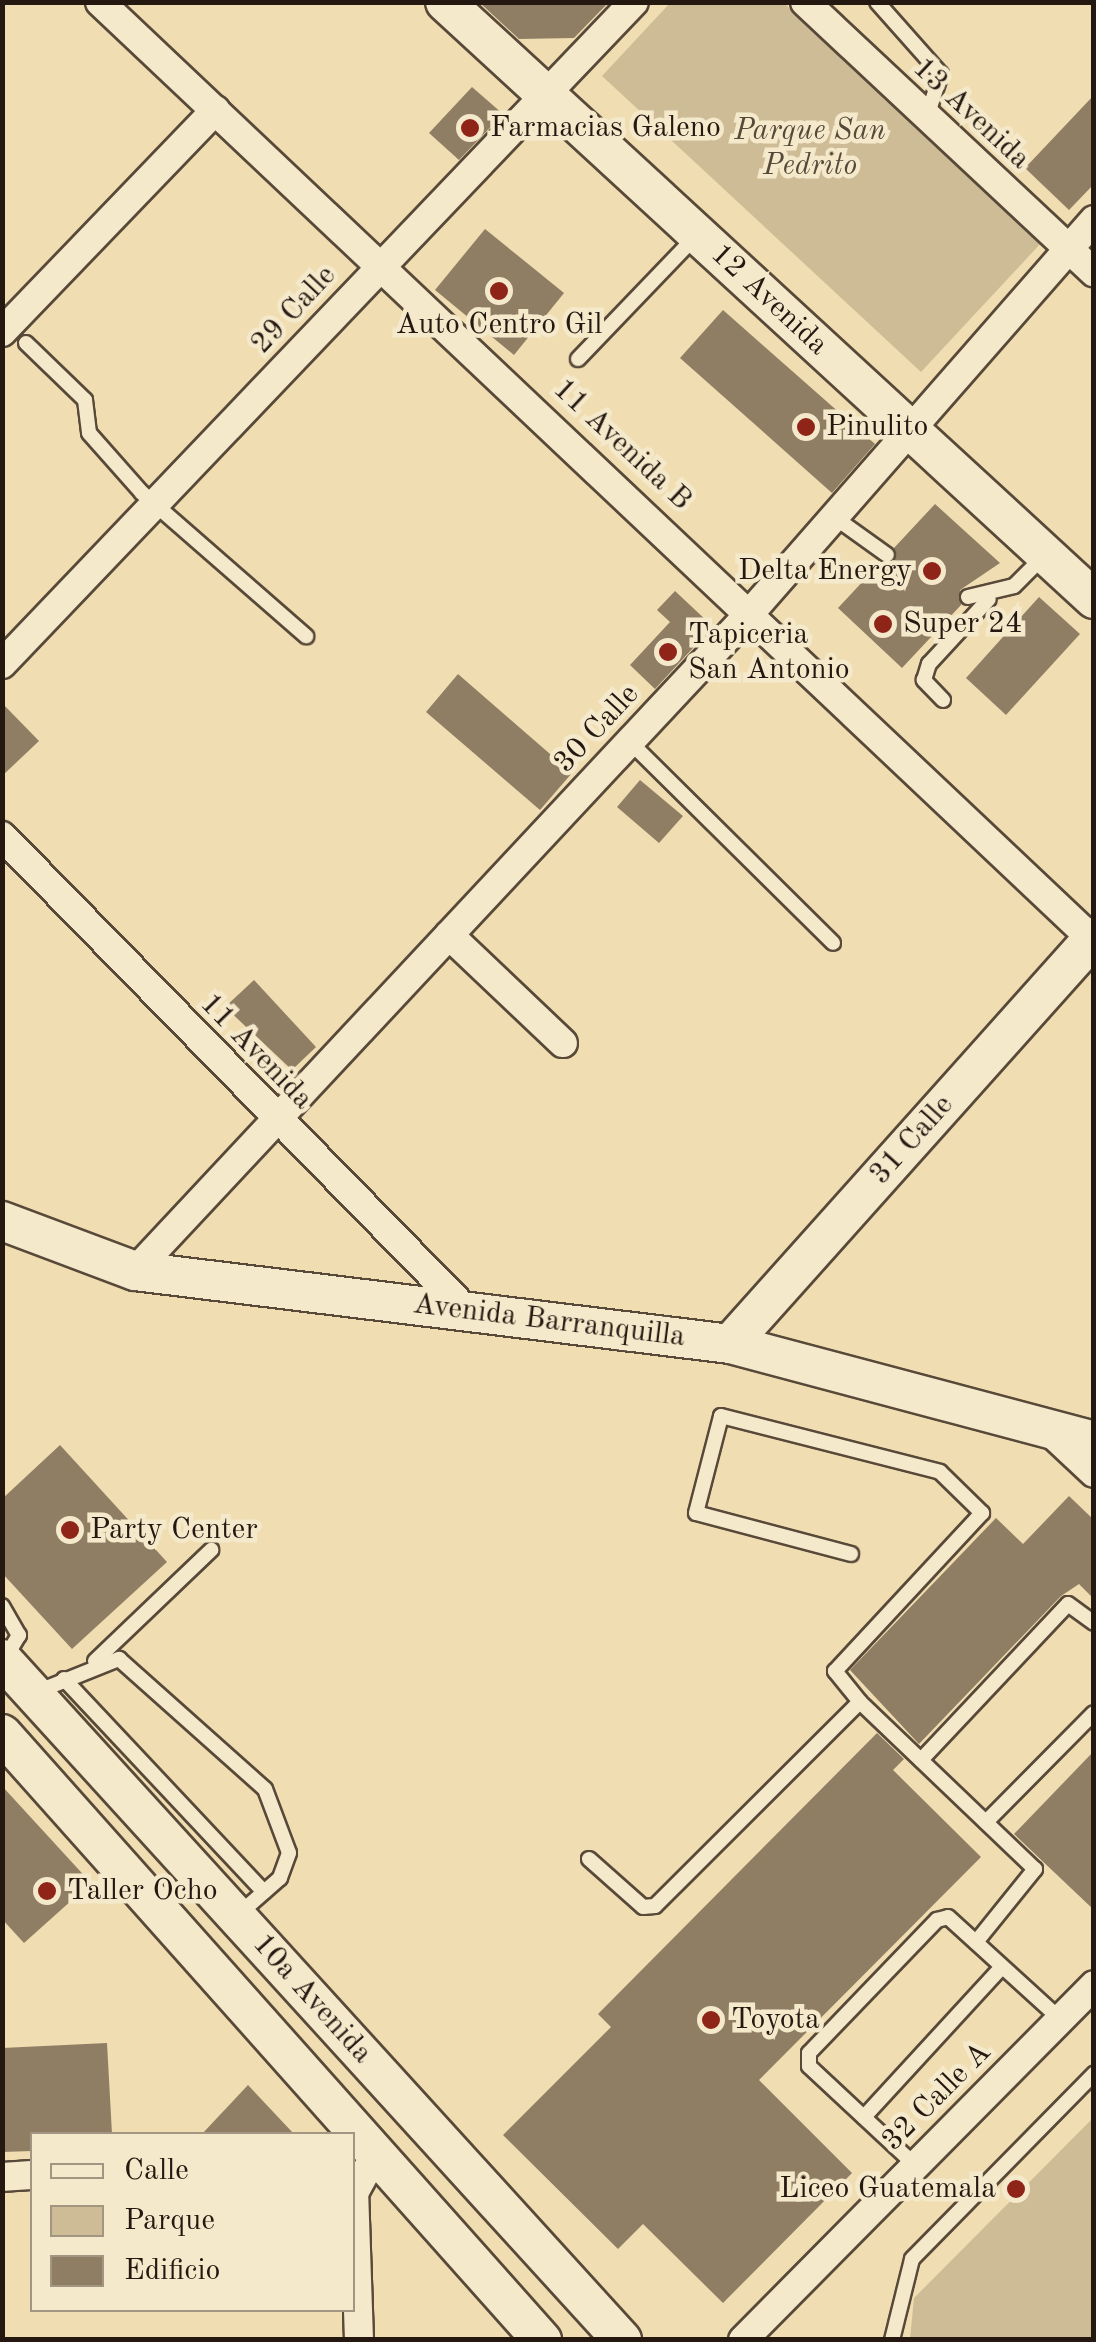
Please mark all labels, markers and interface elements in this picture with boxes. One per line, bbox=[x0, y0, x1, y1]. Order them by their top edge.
street label: 13 Avenida bbox=[905, 51, 1037, 177]
place label: Farmacias Galeno bbox=[490, 110, 721, 146]
park label: Parque San Pedrito bbox=[734, 113, 886, 184]
marker: Farmacias Galeno bbox=[459, 117, 481, 139]
street label: 12 Avenida bbox=[703, 237, 835, 363]
street label: 29 Calle bbox=[244, 258, 344, 362]
marker: Auto Centro Gil bbox=[488, 280, 510, 302]
place label: Auto Centro Gil bbox=[396, 307, 602, 343]
street label: 11 Avenida B bbox=[545, 372, 699, 518]
place label: Pinulito bbox=[826, 409, 928, 445]
marker: Pinulito bbox=[795, 416, 817, 438]
place label: Delta Energy bbox=[738, 553, 912, 589]
marker: Delta Energy bbox=[921, 560, 943, 582]
place label: Super 24 bbox=[903, 606, 1022, 642]
marker: Super 24 bbox=[872, 613, 894, 635]
place label: Tapiceria San Antonio bbox=[688, 617, 850, 688]
marker: Tapiceria San Antonio bbox=[657, 641, 679, 663]
street label: 30 Calle bbox=[547, 677, 647, 781]
street label: 11 Avenida bbox=[192, 987, 320, 1117]
street label: 31 Calle bbox=[862, 1088, 962, 1192]
street label: Avenida Barranquilla bbox=[411, 1286, 687, 1356]
place label: Party Center bbox=[90, 1512, 258, 1548]
marker: Party Center bbox=[59, 1519, 81, 1541]
place label: Taller Ocho bbox=[67, 1873, 218, 1909]
marker: Taller Ocho bbox=[36, 1880, 58, 1902]
street label: 10a Avenida bbox=[244, 1927, 380, 2071]
place label: Toyota bbox=[731, 2002, 820, 2038]
marker: Toyota bbox=[700, 2009, 722, 2031]
street label: 32 Calle A bbox=[875, 2035, 999, 2159]
legend bbox=[30, 2132, 355, 2312]
text: Calle bbox=[124, 2156, 189, 2186]
place label: Liceo Guatemala bbox=[779, 2171, 996, 2207]
marker: Liceo Guatemala bbox=[1005, 2178, 1027, 2200]
text: Parque bbox=[124, 2206, 215, 2236]
text: Edificio bbox=[124, 2256, 220, 2286]

